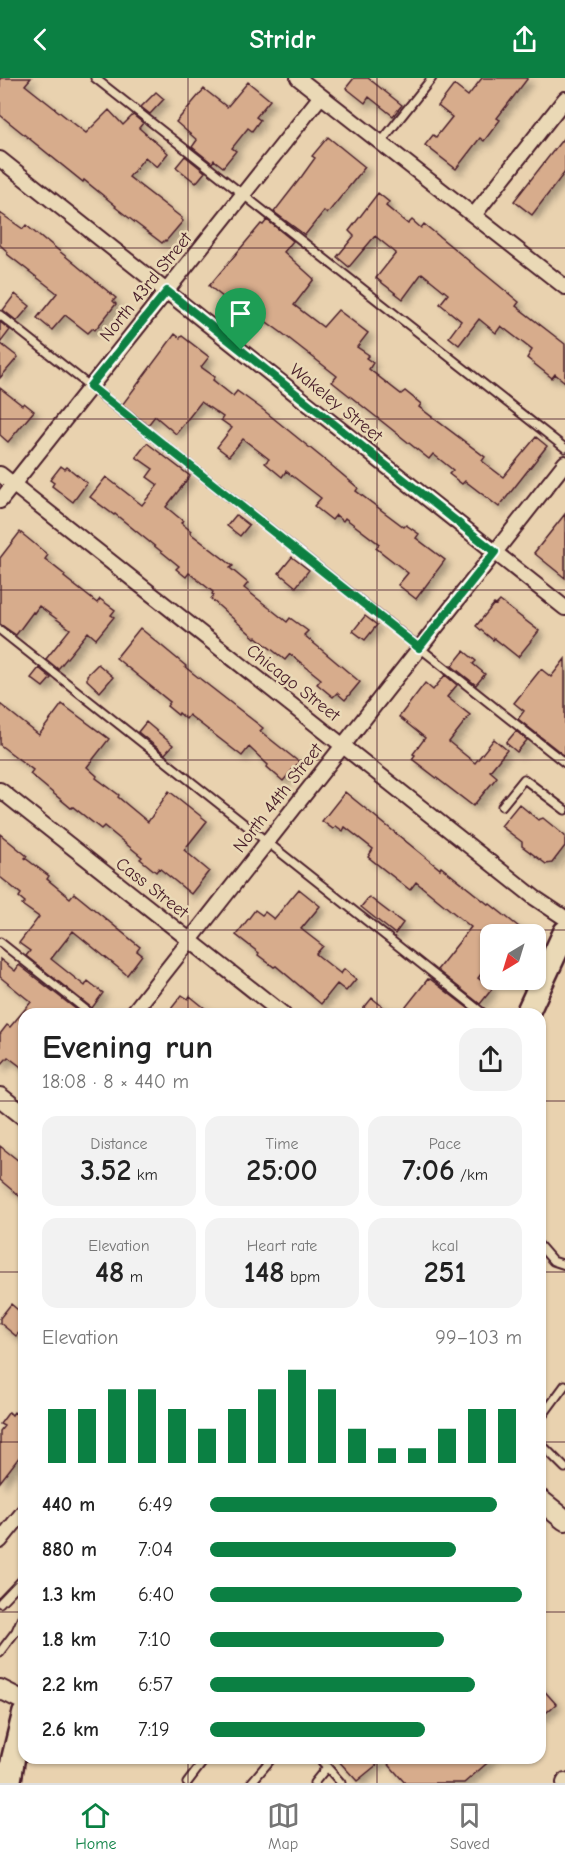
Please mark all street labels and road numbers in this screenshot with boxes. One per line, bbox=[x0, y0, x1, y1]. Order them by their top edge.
street label: North 43rd Street bbox=[96, 228, 197, 346]
street label: Wakeley Street bbox=[285, 359, 387, 447]
street label: Chicago Street bbox=[242, 640, 345, 727]
street label: North 44th Street bbox=[229, 739, 328, 857]
street label: Cass Street bbox=[111, 853, 193, 923]

